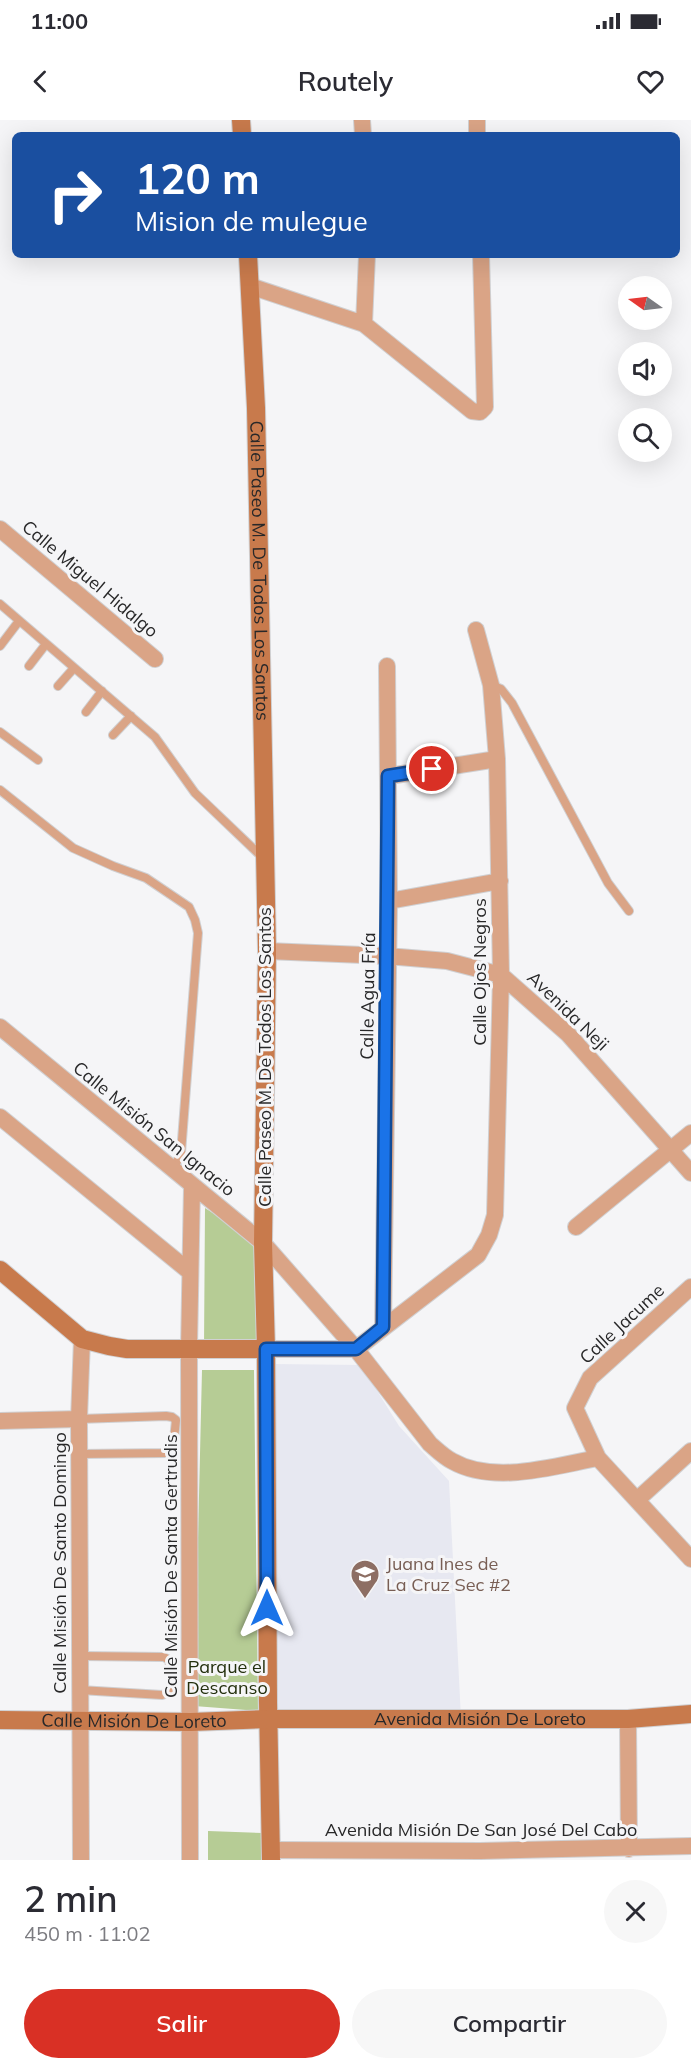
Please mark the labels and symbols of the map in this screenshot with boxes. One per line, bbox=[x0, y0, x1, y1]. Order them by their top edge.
north arrow bbox=[618, 276, 672, 330]
street label: Calle Paseo M. De Todos Los Santos bbox=[245, 420, 274, 721]
street label: Calle Miguel Hidalgo bbox=[18, 515, 163, 642]
pin bbox=[406, 743, 457, 794]
street label: Calle Ojos Negros bbox=[468, 898, 491, 1046]
street label: Calle Paseo M. De Todos Los Santos bbox=[253, 907, 276, 1207]
street label: Calle Agua Fría bbox=[355, 932, 380, 1060]
street label: Avenida Neji bbox=[523, 966, 614, 1055]
street label: Calle Misión San Ignacio bbox=[69, 1056, 240, 1201]
street label: Calle Jacume bbox=[575, 1279, 669, 1369]
street label: Calle Misión De Santo Domingo bbox=[48, 1432, 71, 1694]
street label: Calle Misión De Santa Gertrudis bbox=[159, 1434, 182, 1698]
place label: Juana Ines de La Cruz Sec #2 bbox=[386, 1552, 511, 1596]
school or university icon: Juana Ines de La Cruz Sec #2 bbox=[349, 1558, 381, 1600]
position arrow bbox=[235, 1576, 299, 1640]
park label: Parque el Descanso bbox=[186, 1655, 268, 1699]
street label: Avenida Misión De Loreto bbox=[374, 1707, 586, 1730]
street label: Calle Misión De Loreto bbox=[41, 1708, 227, 1733]
street label: Avenida Misión De San José Del Cabo bbox=[325, 1818, 637, 1841]

